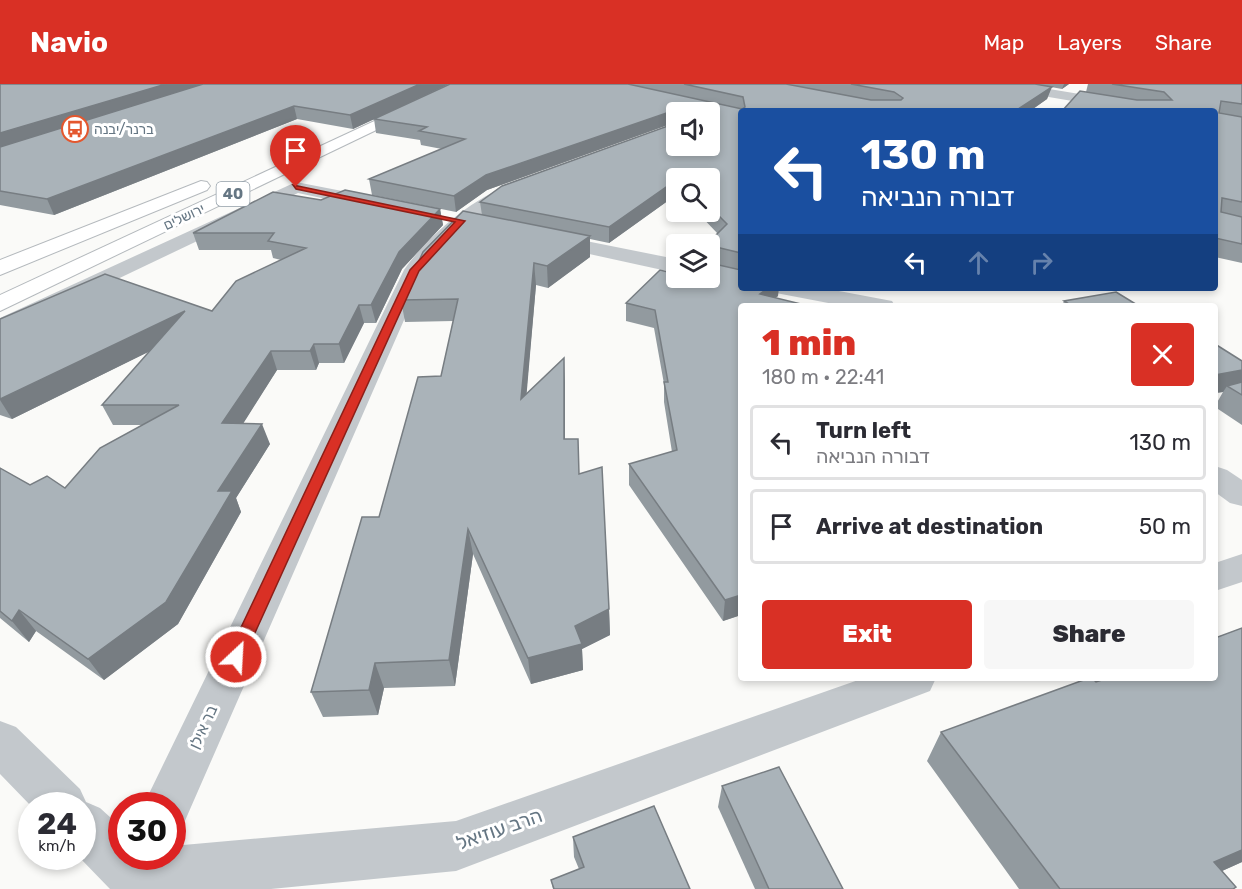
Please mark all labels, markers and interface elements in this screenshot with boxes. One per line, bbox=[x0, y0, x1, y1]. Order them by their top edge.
text: Navio bbox=[30, 26, 108, 59]
text: Map bbox=[983, 30, 1024, 55]
text: Layers bbox=[1057, 30, 1122, 55]
text: Share bbox=[1155, 30, 1212, 55]
map controls bbox=[666, 102, 720, 288]
button: sound bbox=[666, 102, 720, 156]
bus stop icon: ברנר/יבנה bbox=[60, 114, 90, 144]
place label: ברנר/יבנה bbox=[94, 121, 154, 138]
pin bbox=[270, 125, 321, 187]
text: 130 m bbox=[861, 130, 986, 180]
icon: left bbox=[762, 132, 840, 210]
icon: arrive bbox=[279, 134, 312, 167]
button: search bbox=[666, 168, 720, 222]
text: דבורה הנביאה bbox=[861, 181, 1015, 213]
road number: 40 bbox=[216, 182, 250, 206]
street label: ירושלים bbox=[161, 200, 207, 234]
button: layers bbox=[666, 234, 720, 288]
icon: left bbox=[899, 246, 932, 279]
icon: ahead bbox=[962, 246, 995, 279]
icon: right bbox=[1025, 246, 1058, 279]
text: 1 min bbox=[762, 321, 856, 364]
button: close bbox=[1131, 323, 1194, 386]
text: 180 m · 22:41 bbox=[762, 365, 884, 389]
text: Turn left bbox=[816, 417, 911, 444]
icon: left bbox=[765, 426, 798, 459]
text: 130 m bbox=[1129, 429, 1191, 456]
text: דבורה הנביאה bbox=[816, 444, 930, 468]
icon: arrive bbox=[765, 510, 798, 543]
text: Arrive at destination bbox=[816, 513, 1043, 540]
text: 50 m bbox=[1139, 513, 1191, 540]
button: Exit bbox=[762, 600, 972, 669]
button: Share bbox=[984, 600, 1194, 669]
position arrow bbox=[204, 625, 268, 689]
street label: בר אילן bbox=[185, 702, 222, 752]
speed limit sign: 30 bbox=[108, 792, 186, 870]
street label: הרב עוזיאל bbox=[453, 803, 545, 855]
text: 24 bbox=[37, 806, 77, 842]
text: km/h bbox=[38, 837, 76, 855]

